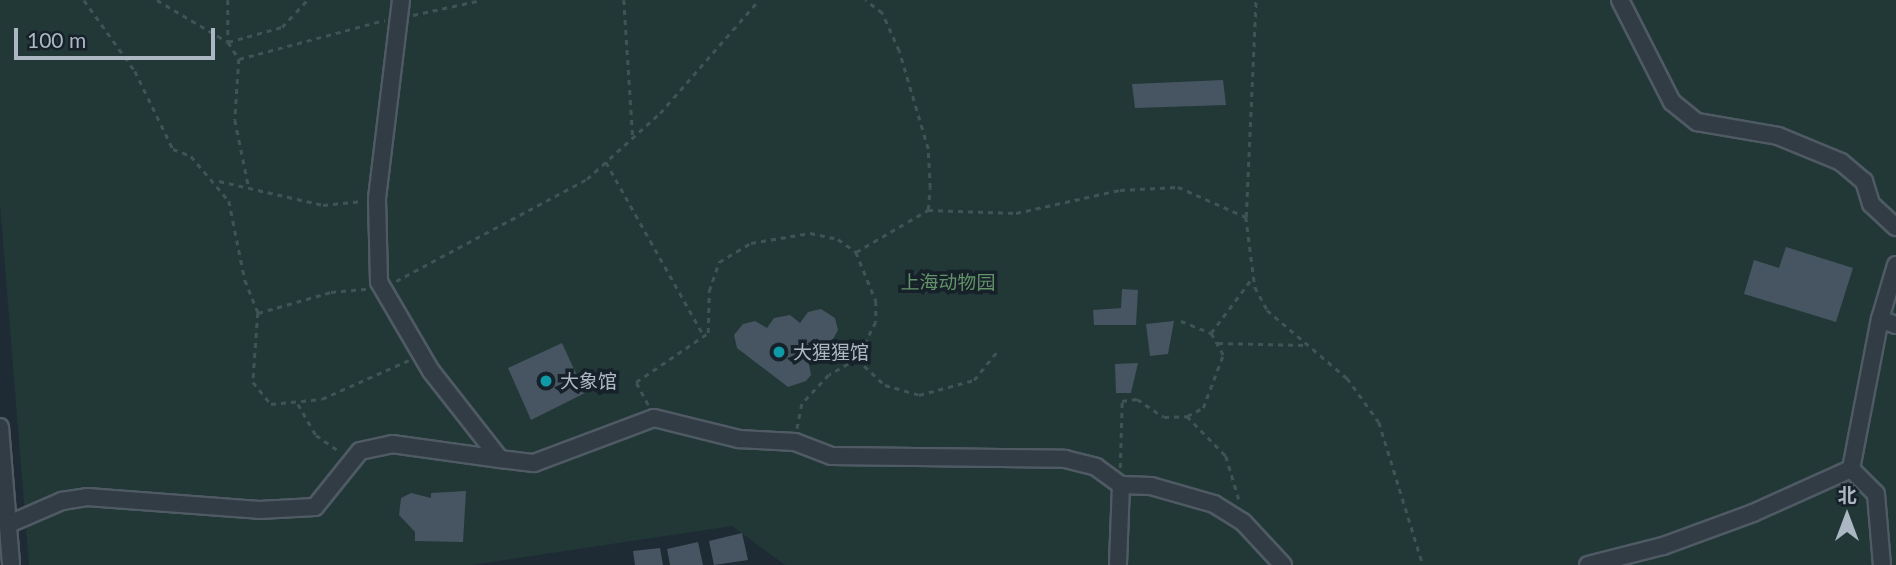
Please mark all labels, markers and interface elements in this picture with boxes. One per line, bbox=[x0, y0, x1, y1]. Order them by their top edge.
scale bar bbox=[18, 14, 219, 58]
text: 100 m bbox=[27, 27, 86, 52]
park label: 上海动物园 bbox=[901, 271, 995, 293]
place label: 大猩猩馆 bbox=[793, 341, 869, 363]
marker: 大猩猩馆 bbox=[771, 344, 787, 360]
place label: 大象馆 bbox=[560, 370, 617, 392]
marker: 大象馆 bbox=[538, 373, 554, 389]
north arrow bbox=[1812, 481, 1882, 551]
text: 北 bbox=[1837, 483, 1857, 506]

